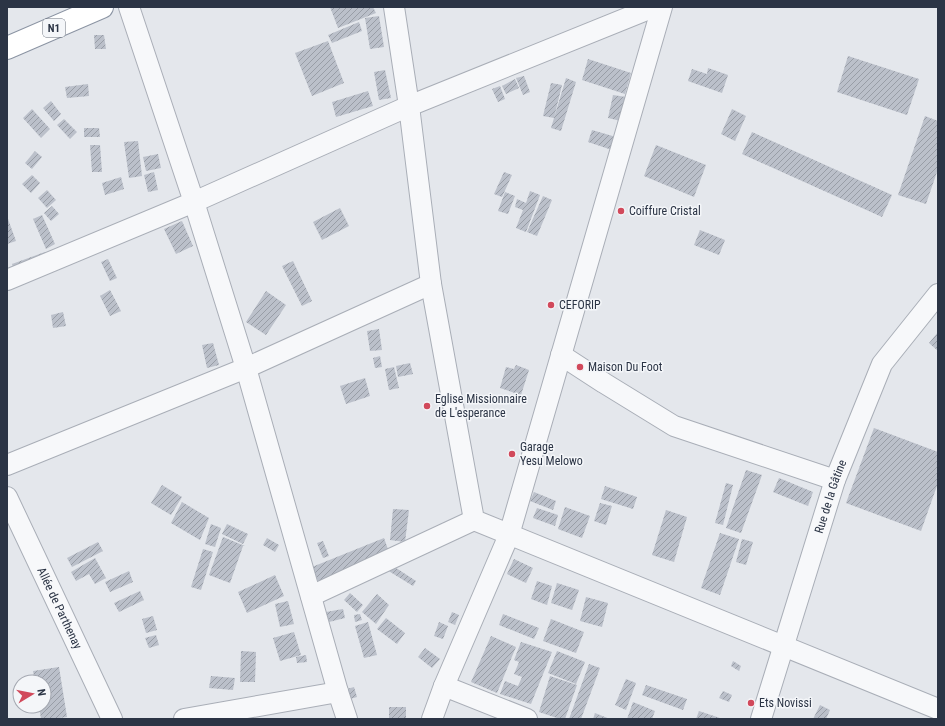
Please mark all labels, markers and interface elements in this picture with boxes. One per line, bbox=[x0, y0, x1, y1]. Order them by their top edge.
road number: N1 bbox=[43, 19, 65, 37]
place label: Coiffure Cristal bbox=[629, 204, 701, 218]
marker: Coiffure Cristal bbox=[616, 206, 626, 216]
place label: CEFORIP bbox=[559, 298, 601, 312]
marker: CEFORIP bbox=[546, 300, 556, 310]
place label: Maison Du Foot bbox=[588, 360, 663, 374]
marker: Maison Du Foot bbox=[575, 362, 585, 372]
place label: Eglise Missionnaire de L'esperance bbox=[435, 392, 527, 420]
marker: Eglise Missionnaire de L'esperance bbox=[422, 401, 432, 411]
place label: Garage Yesu Melowo bbox=[520, 440, 583, 468]
marker: Garage Yesu Melowo bbox=[507, 449, 517, 459]
street label: Rue de la Gâtine bbox=[812, 457, 850, 535]
street label: Allée de Parthenay bbox=[34, 565, 85, 651]
north arrow bbox=[12, 674, 52, 714]
text: N bbox=[34, 688, 48, 697]
place label: Ets Novissi bbox=[759, 696, 812, 710]
marker: Ets Novissi bbox=[746, 698, 756, 708]

